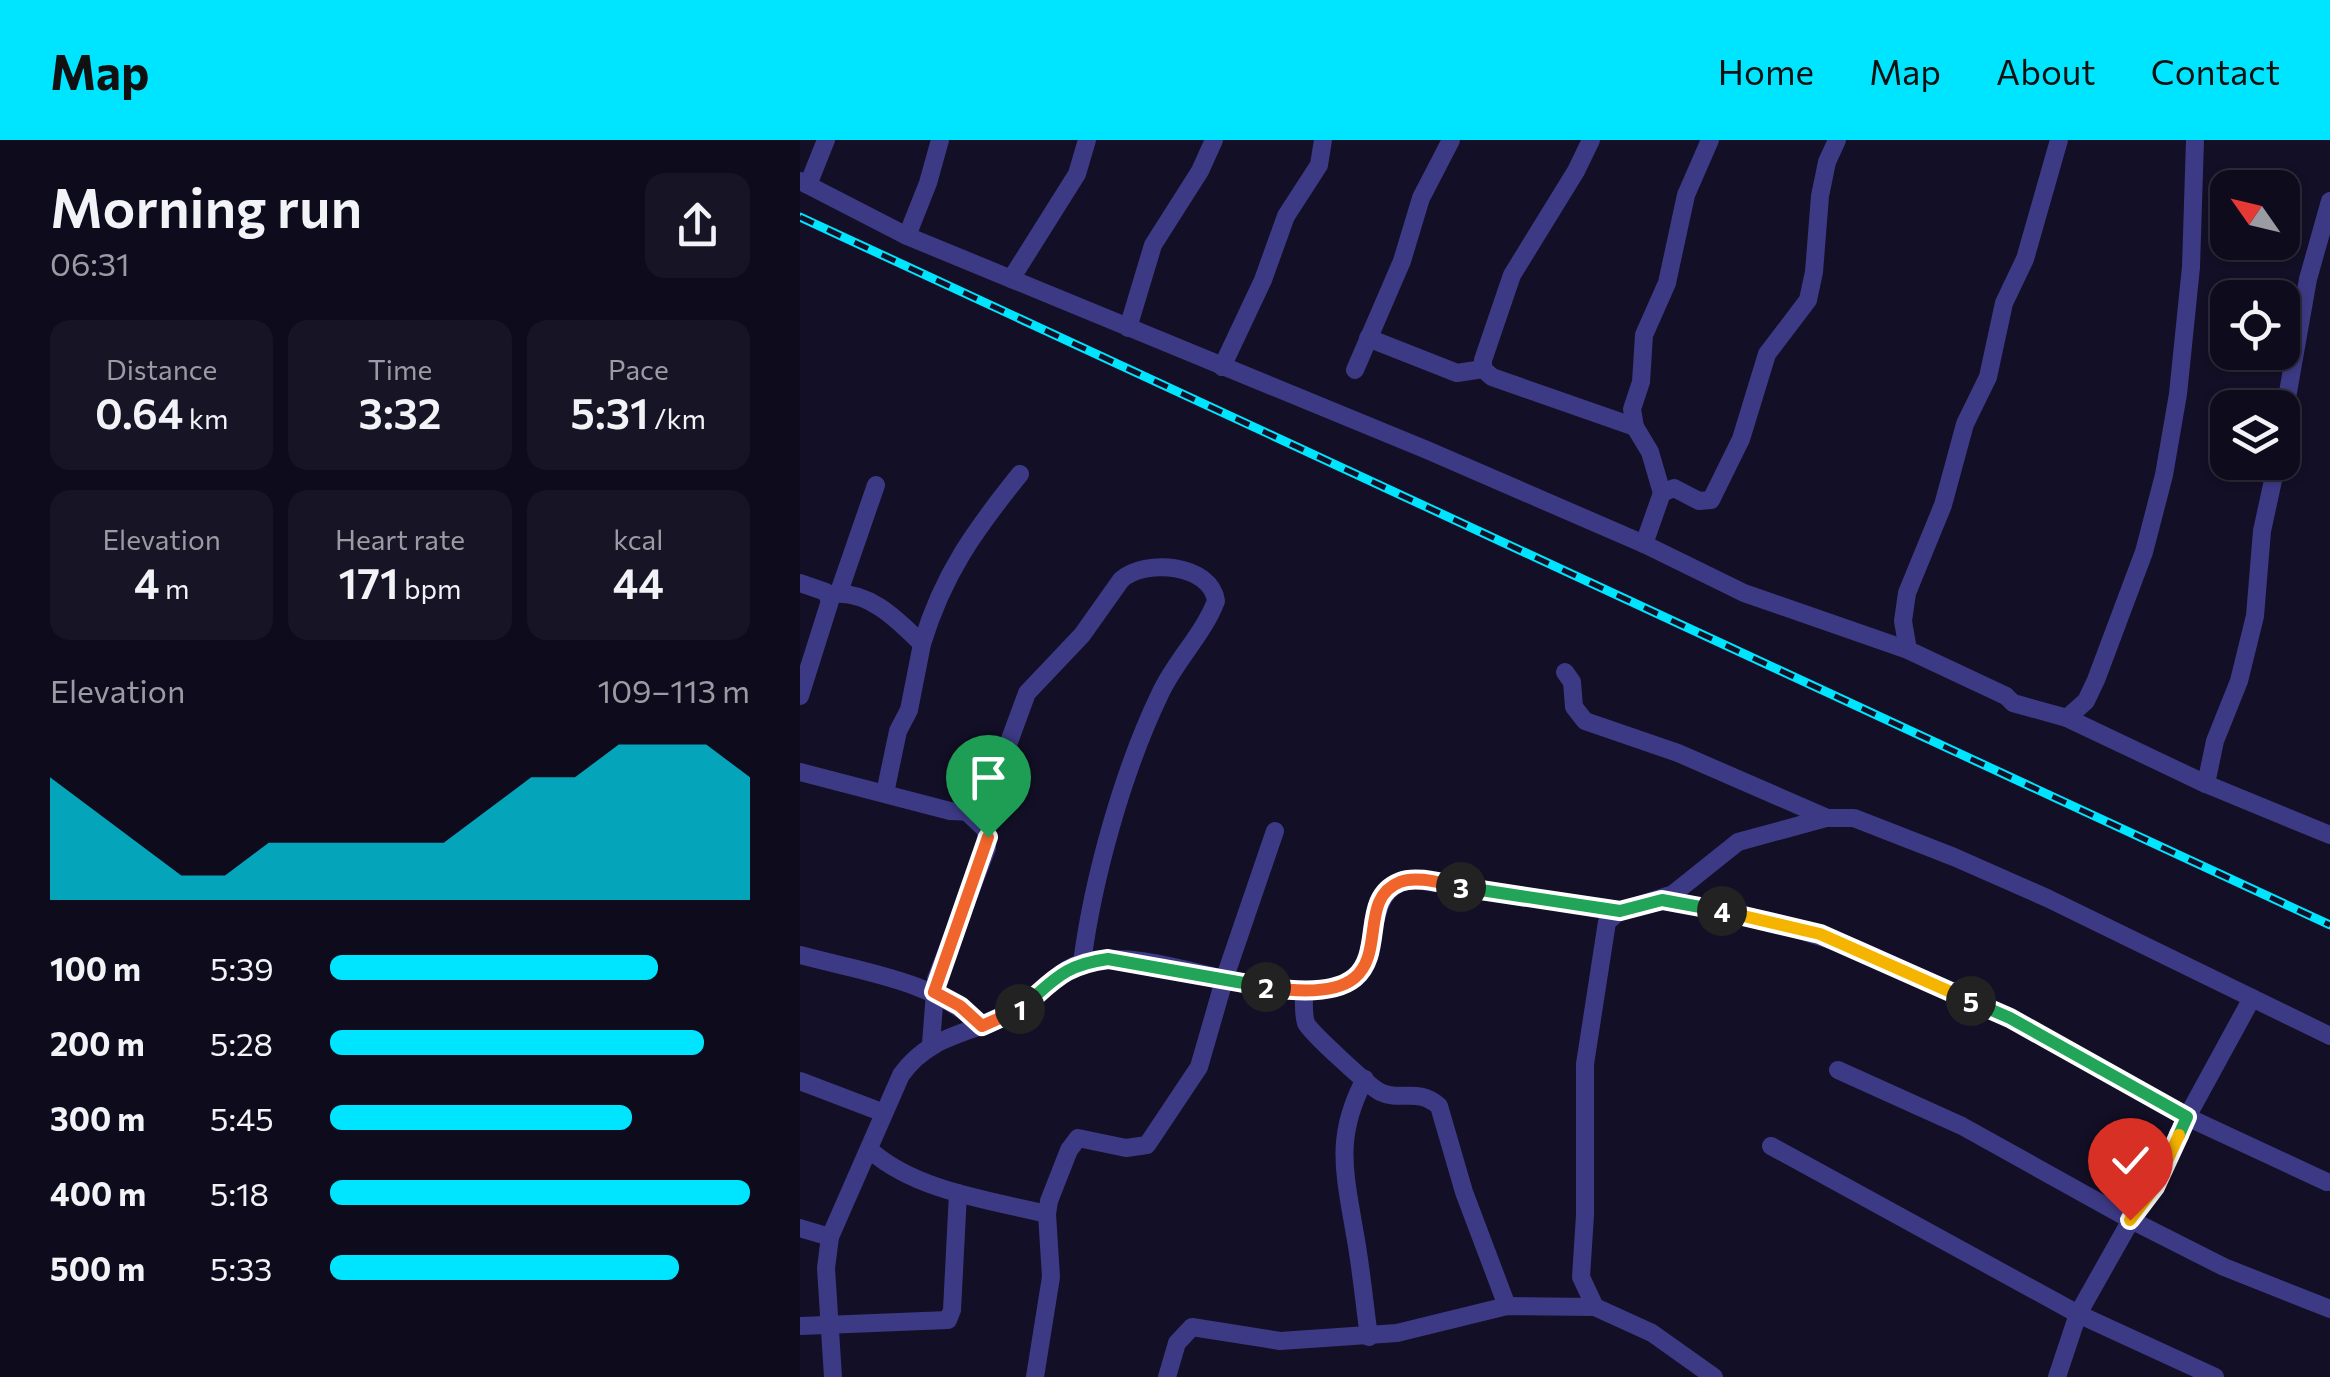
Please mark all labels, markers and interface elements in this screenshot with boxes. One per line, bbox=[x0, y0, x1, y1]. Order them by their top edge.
text: Map bbox=[50, 41, 149, 100]
text: Home bbox=[1718, 49, 1814, 92]
text: Map bbox=[1869, 49, 1941, 92]
text: About bbox=[1996, 49, 2096, 92]
text: Contact bbox=[2151, 49, 2280, 92]
north arrow bbox=[2210, 170, 2300, 260]
map controls bbox=[2210, 170, 2300, 480]
text: Morning run bbox=[50, 172, 362, 239]
button: share bbox=[645, 173, 750, 278]
text: 06:31 bbox=[50, 243, 130, 283]
button: locate bbox=[2210, 280, 2300, 370]
text: Distance bbox=[106, 352, 217, 386]
text: Time bbox=[368, 352, 432, 386]
text: Pace bbox=[608, 352, 669, 386]
text: 0.64 bbox=[95, 386, 183, 438]
text: 3:32 bbox=[359, 386, 441, 438]
text: 5:31 bbox=[571, 386, 649, 438]
button: layers bbox=[2210, 390, 2300, 480]
text: km bbox=[183, 401, 228, 435]
text: /km bbox=[649, 401, 706, 435]
text: Elevation bbox=[103, 522, 221, 556]
text: Heart rate bbox=[335, 522, 465, 556]
text: kcal bbox=[613, 522, 663, 556]
text: 4 bbox=[134, 556, 160, 608]
text: 171 bbox=[338, 556, 399, 608]
text: 44 bbox=[613, 556, 664, 608]
text: m bbox=[160, 571, 189, 605]
text: bpm bbox=[399, 571, 462, 605]
text: Elevation bbox=[50, 670, 185, 710]
text: 109–113 m bbox=[598, 670, 750, 710]
pin bbox=[946, 735, 1031, 838]
icon: arrive bbox=[961, 750, 1016, 805]
pin: 3 bbox=[1436, 862, 1486, 912]
text: 3 bbox=[1453, 870, 1469, 904]
pin: 4 bbox=[1697, 886, 1747, 936]
text: 4 bbox=[1713, 894, 1731, 928]
text: 100 m bbox=[50, 948, 141, 988]
text: 5:39 bbox=[210, 948, 274, 988]
pin: 2 bbox=[1241, 962, 1291, 1012]
text: 2 bbox=[1258, 970, 1274, 1004]
pin: 5 bbox=[1946, 976, 1996, 1026]
pin: 1 bbox=[995, 984, 1045, 1034]
text: 5 bbox=[1963, 984, 1979, 1018]
text: 1 bbox=[1014, 992, 1026, 1026]
text: 200 m bbox=[50, 1023, 145, 1063]
text: 5:28 bbox=[210, 1023, 273, 1063]
text: 300 m bbox=[50, 1098, 145, 1138]
text: 5:45 bbox=[210, 1098, 274, 1138]
pin bbox=[2088, 1118, 2173, 1221]
icon: check bbox=[2103, 1133, 2158, 1188]
text: 400 m bbox=[50, 1173, 146, 1213]
text: 5:18 bbox=[210, 1173, 269, 1213]
text: 500 m bbox=[50, 1248, 145, 1288]
text: 5:33 bbox=[210, 1248, 272, 1288]

